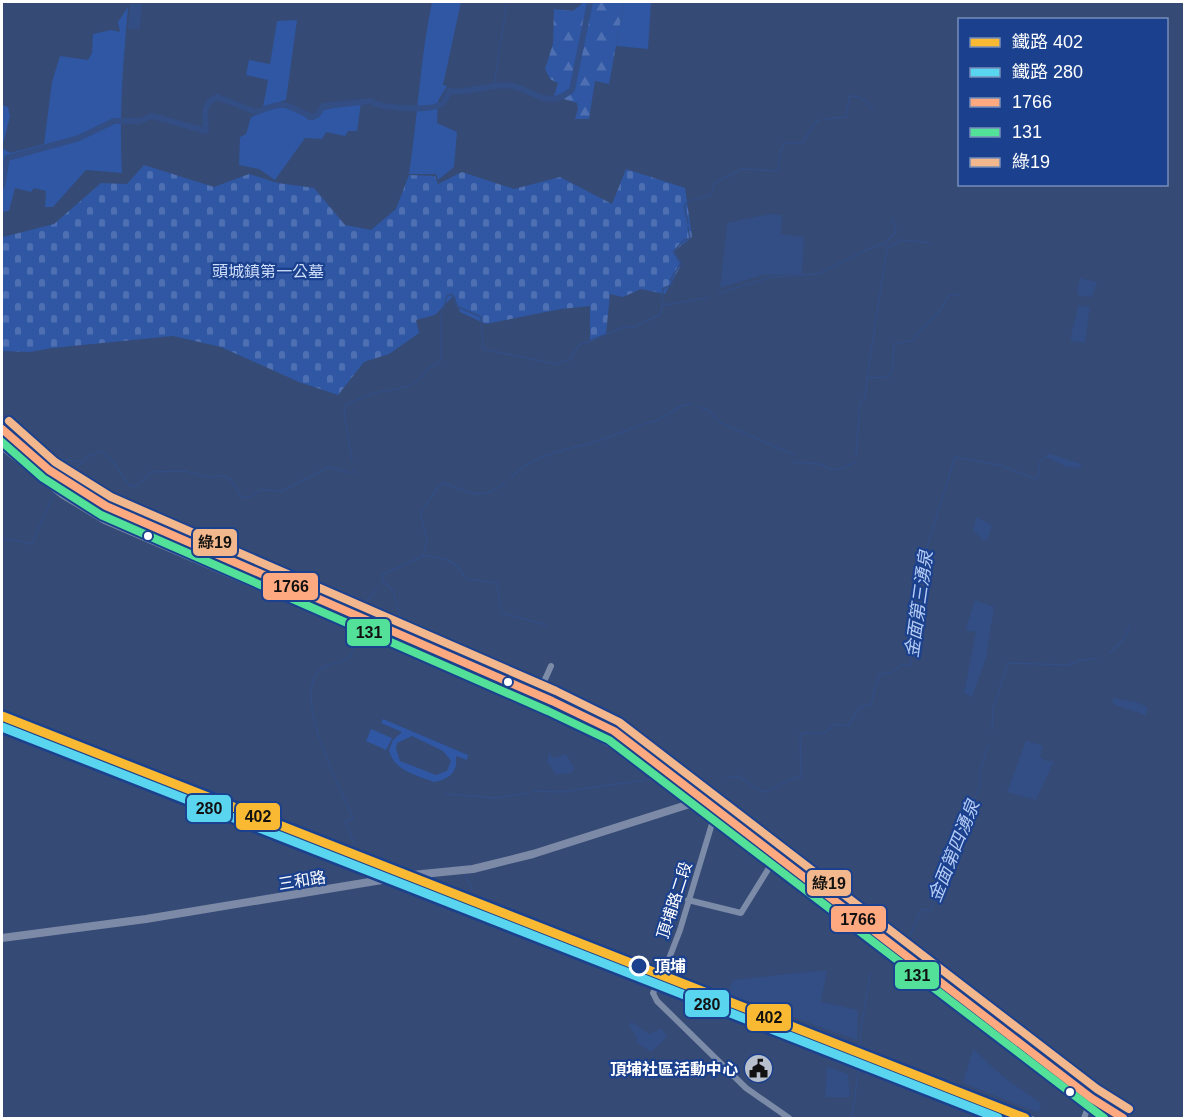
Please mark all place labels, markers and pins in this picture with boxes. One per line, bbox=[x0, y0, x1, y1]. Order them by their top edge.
unlabelled marker bbox=[142, 530, 154, 542]
unlabelled marker bbox=[502, 676, 514, 688]
marker: 頂埔 bbox=[629, 956, 649, 976]
place label: 頂埔 bbox=[654, 957, 686, 975]
public building icon: 頂埔社區活動中心 bbox=[743, 1053, 775, 1085]
place label: 頂埔社區活動中心 bbox=[610, 1060, 738, 1078]
unlabelled marker bbox=[1064, 1086, 1076, 1098]

